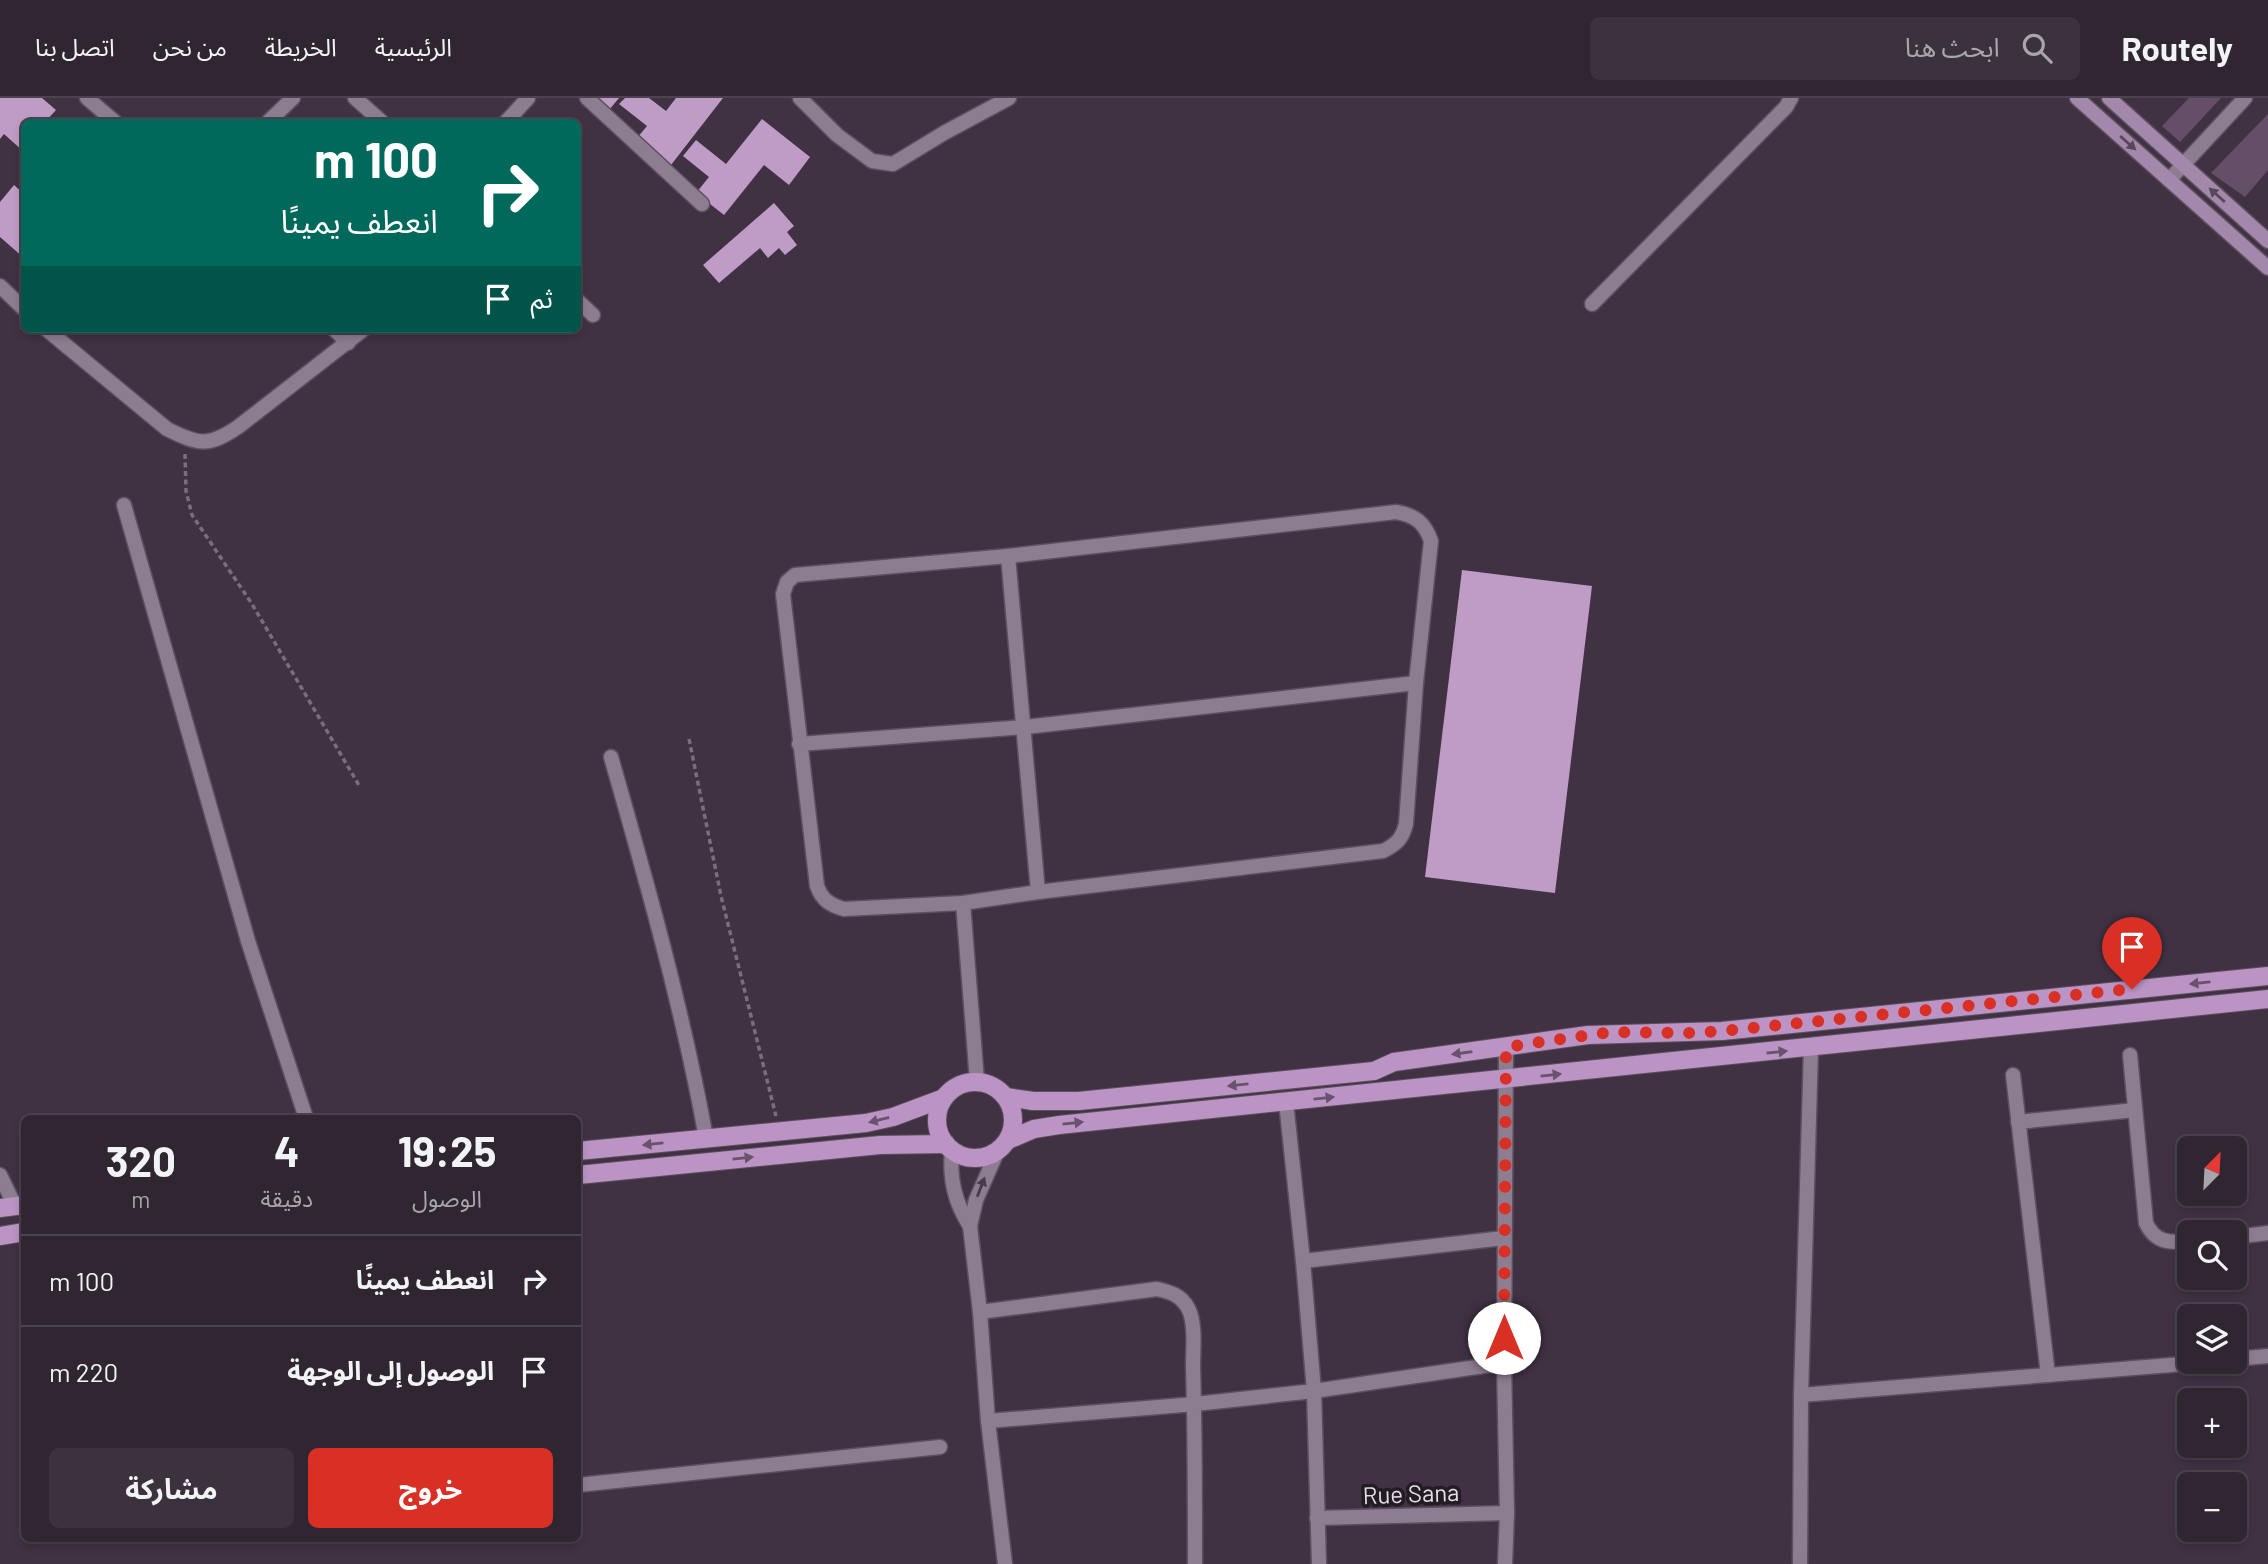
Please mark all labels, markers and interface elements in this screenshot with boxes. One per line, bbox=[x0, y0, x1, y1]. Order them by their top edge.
search box bbox=[1590, 17, 2080, 80]
text: Routely bbox=[2122, 28, 2233, 68]
icon: search bbox=[2018, 29, 2056, 67]
text: ابحث هنا bbox=[1905, 31, 2000, 62]
text: اتصل بنا bbox=[35, 32, 115, 61]
text: من نحن bbox=[153, 32, 227, 61]
text: الخريطة bbox=[265, 32, 337, 61]
text: الرئيسية bbox=[375, 32, 452, 61]
text: 100 m bbox=[314, 129, 438, 188]
one-way arrow bbox=[2119, 135, 2137, 151]
icon: right bbox=[462, 147, 553, 238]
one-way arrow bbox=[2208, 187, 2226, 203]
text: انعطف يمينًا bbox=[281, 201, 438, 239]
icon: arrive bbox=[479, 280, 517, 318]
text: ثم bbox=[531, 282, 553, 313]
pin bbox=[2102, 917, 2162, 989]
icon: arrive bbox=[2113, 928, 2151, 966]
one-way arrow bbox=[2189, 977, 2211, 988]
one-way arrow bbox=[1766, 1046, 1788, 1057]
one-way arrow bbox=[1451, 1047, 1473, 1058]
one-way arrow bbox=[1540, 1069, 1562, 1080]
one-way arrow bbox=[1227, 1080, 1249, 1091]
one-way arrow bbox=[1313, 1092, 1335, 1103]
one-way arrow bbox=[868, 1115, 890, 1126]
one-way arrow bbox=[1063, 1118, 1085, 1129]
text: 4 bbox=[274, 1125, 299, 1175]
text: 19:25 bbox=[398, 1125, 496, 1175]
text: 320 bbox=[106, 1135, 176, 1185]
north arrow bbox=[2177, 1136, 2247, 1206]
map controls bbox=[2177, 1136, 2247, 1542]
one-way arrow bbox=[642, 1138, 664, 1149]
one-way arrow bbox=[732, 1152, 754, 1163]
one-way arrow bbox=[976, 1177, 987, 1198]
text: دقيقة bbox=[261, 1184, 313, 1212]
text: الوصول bbox=[412, 1184, 482, 1212]
text: m bbox=[131, 1185, 150, 1213]
button: search bbox=[2177, 1220, 2247, 1290]
icon: right bbox=[515, 1262, 553, 1300]
text: انعطف يمينًا bbox=[356, 1263, 494, 1294]
text: 100 m bbox=[49, 1265, 114, 1296]
position arrow bbox=[1467, 1301, 1541, 1375]
button: layers bbox=[2177, 1304, 2247, 1374]
icon: arrive bbox=[515, 1353, 553, 1391]
text: الوصول إلى الوجهة bbox=[287, 1354, 494, 1385]
text: 220 m bbox=[49, 1356, 118, 1387]
button: + bbox=[2177, 1388, 2247, 1458]
button: مشاركة bbox=[49, 1448, 294, 1528]
button: خروج bbox=[308, 1448, 553, 1528]
button: − bbox=[2177, 1472, 2247, 1542]
street label: Rue Sana bbox=[1362, 1477, 1460, 1509]

